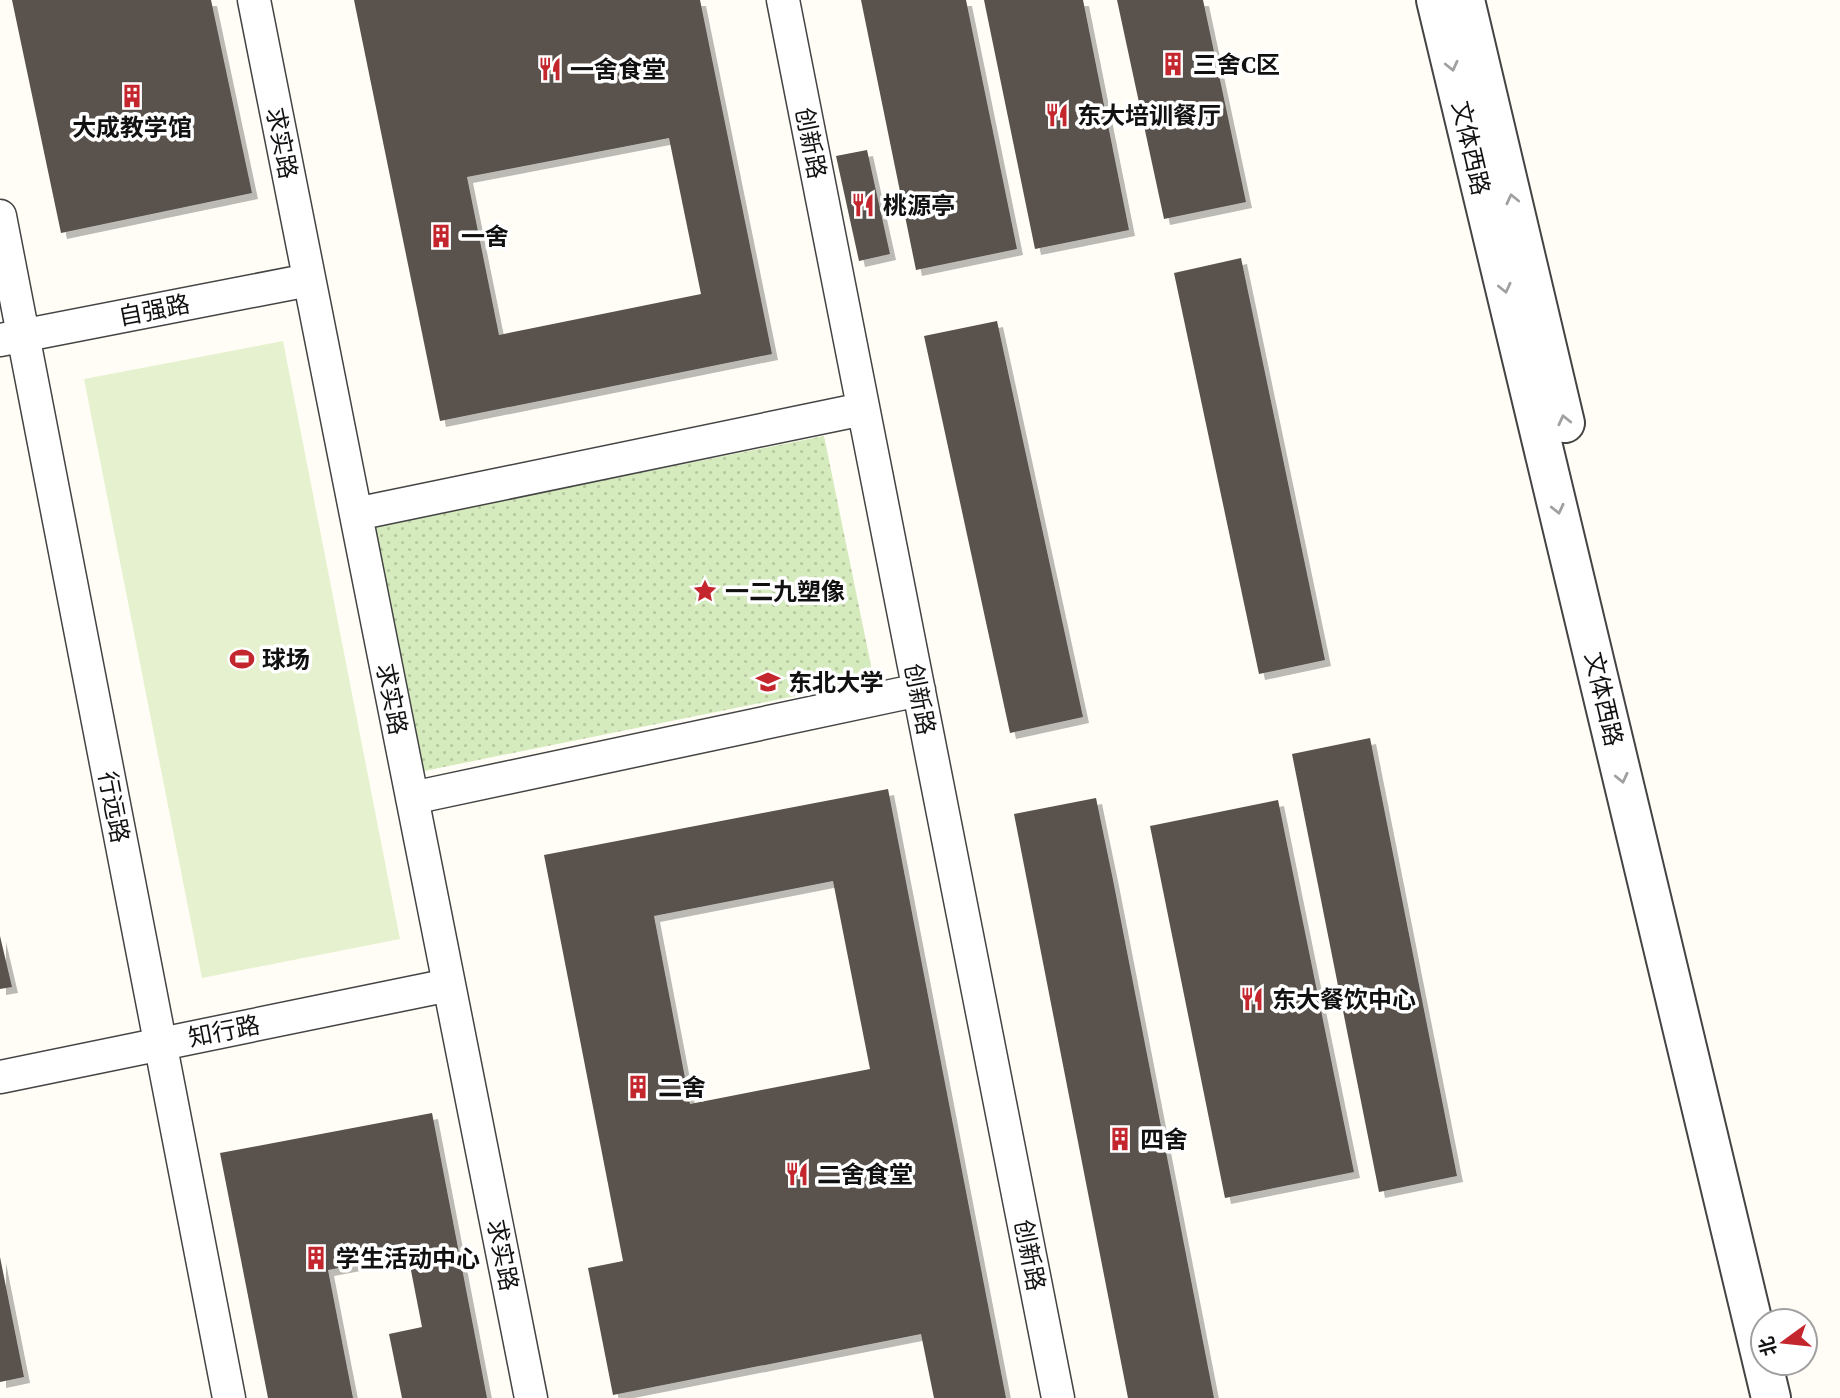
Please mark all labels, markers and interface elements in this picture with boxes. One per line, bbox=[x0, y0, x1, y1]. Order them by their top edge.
place label: 三舍C区 bbox=[1193, 48, 1280, 81]
building icon: 三舍C区 bbox=[1159, 50, 1187, 78]
place label: 一舍食堂 bbox=[570, 53, 666, 86]
restaurant icon: 一舍食堂 bbox=[536, 55, 564, 83]
one-way arrow bbox=[1444, 60, 1458, 72]
building icon: 大成教学馆 bbox=[118, 82, 146, 110]
street label: 文体西路 bbox=[1444, 98, 1498, 198]
place label: 东大培训餐厅 bbox=[1077, 99, 1221, 132]
restaurant icon: 东大培训餐厅 bbox=[1043, 101, 1071, 129]
street label: 求实路 bbox=[259, 105, 305, 181]
street label: 创新路 bbox=[788, 105, 834, 181]
place label: 大成教学馆 bbox=[72, 111, 192, 144]
place label: 桃源亭 bbox=[883, 189, 955, 222]
restaurant icon: 桃源亭 bbox=[849, 191, 877, 219]
one-way arrow bbox=[1506, 193, 1520, 205]
place label: 一舍 bbox=[461, 220, 509, 253]
building icon: 一舍 bbox=[427, 222, 455, 250]
one-way arrow bbox=[1497, 282, 1511, 294]
street label: 自强路 bbox=[116, 287, 192, 333]
one-way arrow bbox=[1558, 414, 1572, 426]
one-way arrow bbox=[1550, 503, 1564, 515]
place label: 一二九塑像 bbox=[725, 575, 845, 608]
place icon: 一二九塑像 bbox=[691, 577, 719, 605]
place label: 球场 bbox=[262, 643, 310, 676]
sports icon: 球场 bbox=[228, 645, 256, 673]
street label: 文体西路 bbox=[1577, 649, 1631, 749]
street label: 求实路 bbox=[369, 661, 415, 737]
street label: 创新路 bbox=[897, 661, 943, 737]
place label: 东北大学 bbox=[788, 666, 884, 699]
school or university icon: 东北大学 bbox=[754, 668, 782, 696]
street label: 行远路 bbox=[91, 769, 137, 845]
one-way arrow bbox=[1614, 772, 1629, 784]
place label: 东大餐饮中心 bbox=[1272, 983, 1416, 1016]
restaurant icon: 东大餐饮中心 bbox=[1238, 985, 1266, 1013]
street label: 知行路 bbox=[186, 1008, 262, 1054]
place label: 二舍 bbox=[658, 1071, 706, 1104]
building icon: 二舍 bbox=[624, 1073, 652, 1101]
place label: 四舍 bbox=[1140, 1123, 1188, 1156]
building icon: 四舍 bbox=[1106, 1125, 1134, 1153]
place label: 二舍食堂 bbox=[817, 1158, 913, 1191]
restaurant icon: 二舍食堂 bbox=[783, 1160, 811, 1188]
street label: 求实路 bbox=[480, 1217, 526, 1293]
street label: 创新路 bbox=[1007, 1217, 1053, 1293]
place label: 学生活动中心 bbox=[336, 1242, 480, 1275]
building icon: 学生活动中心 bbox=[302, 1244, 330, 1272]
north arrow bbox=[1749, 1307, 1819, 1377]
text: 北 bbox=[1753, 1334, 1783, 1359]

